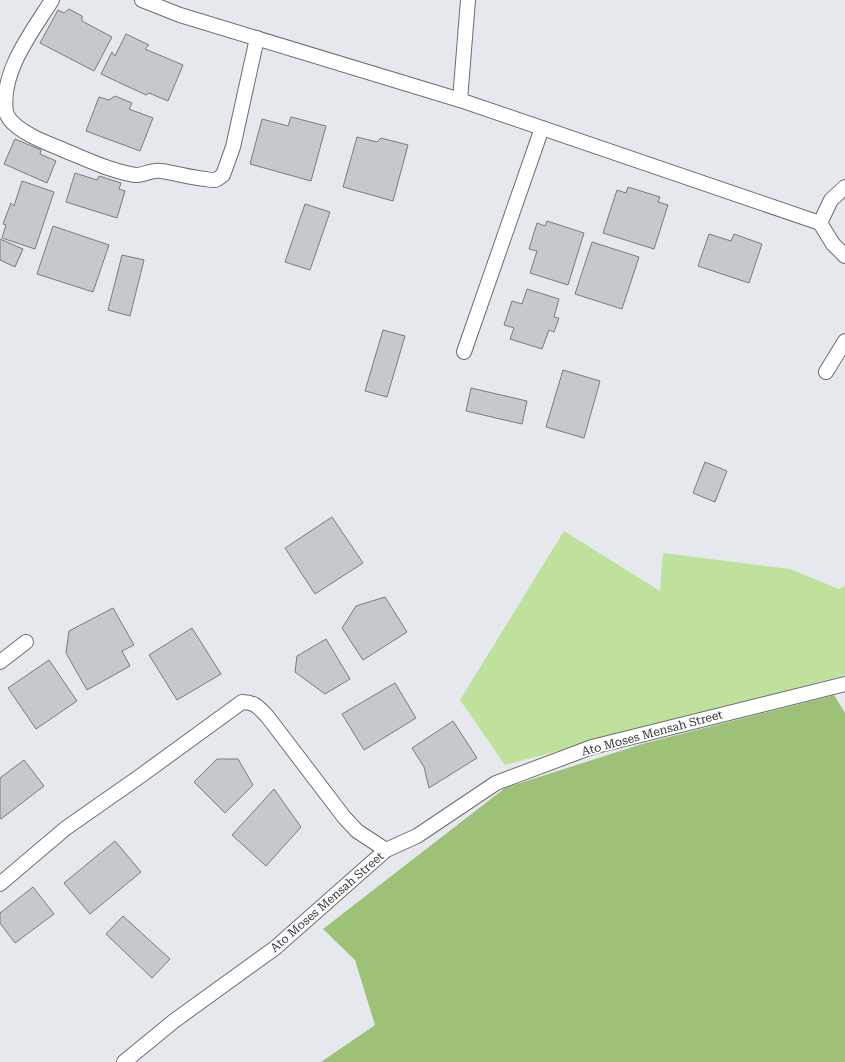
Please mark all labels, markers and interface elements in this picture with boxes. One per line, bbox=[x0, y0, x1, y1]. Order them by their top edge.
street label: Ato Moses Mensah Street bbox=[580, 707, 725, 759]
street label: Ato Moses Mensah Street bbox=[267, 849, 387, 955]

